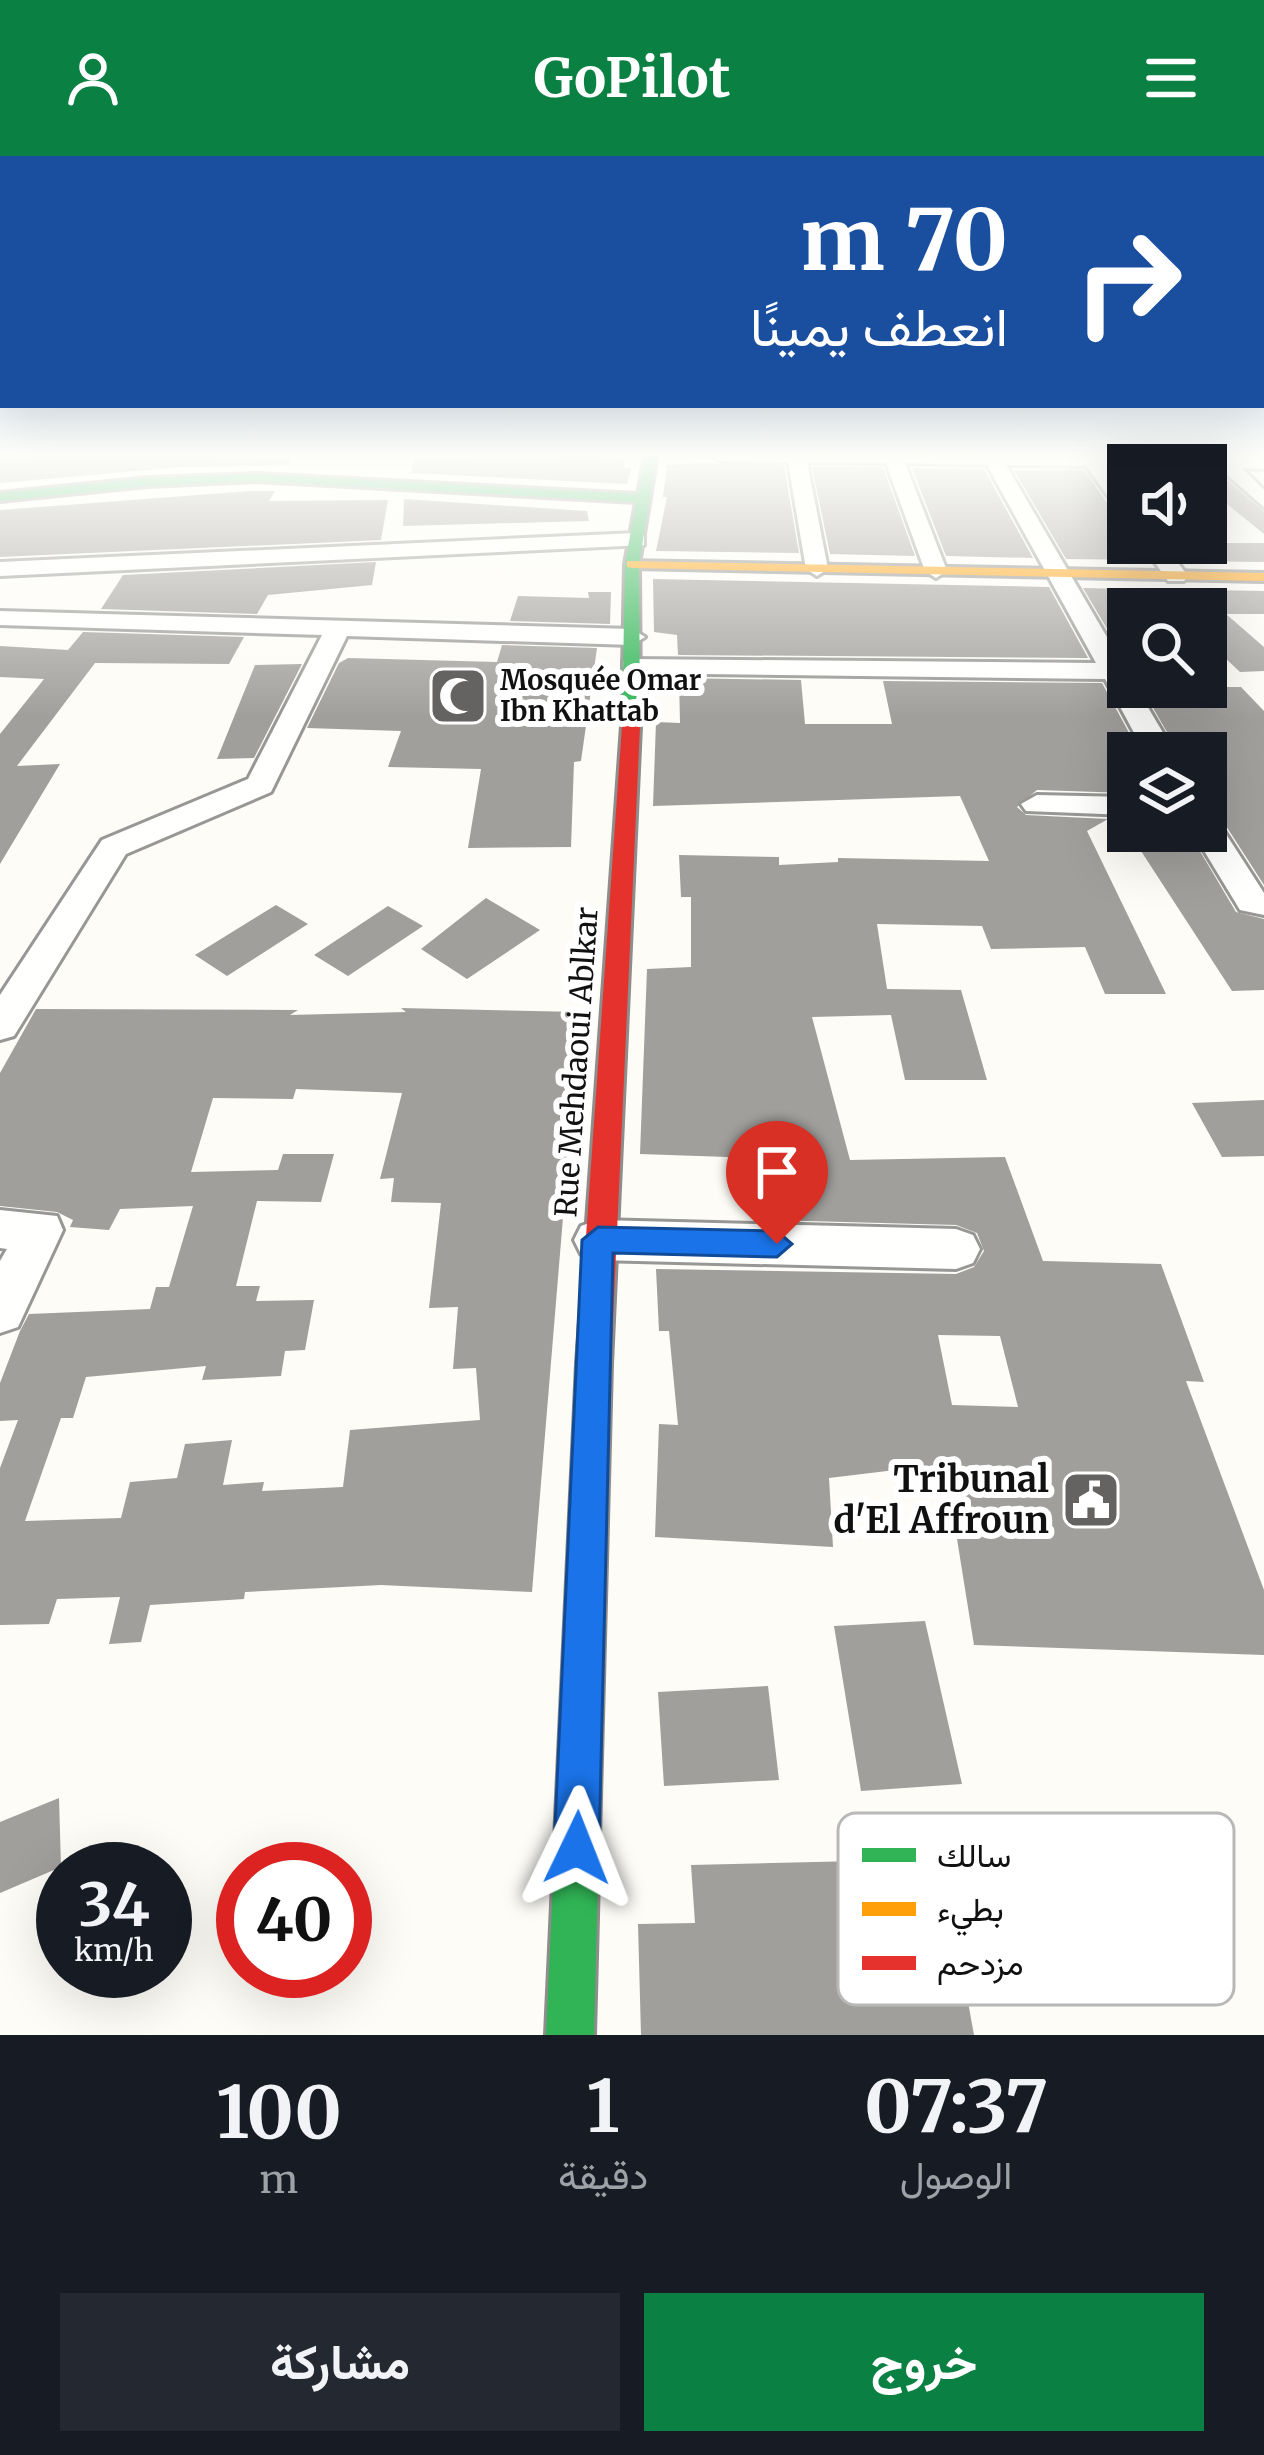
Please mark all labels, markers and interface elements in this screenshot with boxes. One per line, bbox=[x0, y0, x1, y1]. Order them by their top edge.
text: GoPilot bbox=[534, 44, 730, 112]
icon: person bbox=[60, 45, 126, 111]
icon: menu bbox=[1138, 45, 1204, 111]
text: 70 m bbox=[800, 187, 1008, 293]
icon: right bbox=[1050, 204, 1206, 360]
text: انعطف يمينًا bbox=[750, 293, 1008, 361]
map controls bbox=[1107, 444, 1227, 852]
button: sound bbox=[1107, 444, 1227, 564]
button: search bbox=[1107, 588, 1227, 708]
place label: Mosquée Omar Ibn Khattab bbox=[500, 663, 701, 728]
mosque icon: Mosquée Omar Ibn Khattab bbox=[427, 665, 489, 727]
button: layers bbox=[1107, 732, 1227, 852]
street label: Rue Mehdaoui Ablkar bbox=[546, 906, 606, 1218]
pin bbox=[726, 1121, 828, 1244]
icon: arrive bbox=[744, 1139, 810, 1205]
place label: Tribunal d'El Affroun bbox=[833, 1457, 1049, 1543]
public building icon: Tribunal d'El Affroun bbox=[1060, 1469, 1122, 1531]
position arrow bbox=[514, 1785, 640, 1911]
legend bbox=[838, 1813, 1234, 2005]
text: سالك bbox=[937, 1835, 1011, 1876]
speed limit sign: 40 bbox=[216, 1842, 372, 1998]
text: 34 bbox=[78, 1867, 150, 1942]
text: بطيء bbox=[937, 1889, 1004, 1936]
text: km/h bbox=[74, 1931, 154, 1969]
text: مزدحم bbox=[937, 1943, 1024, 1985]
text: 1 bbox=[586, 2061, 620, 2152]
text: 07:37 bbox=[864, 2061, 1048, 2152]
text: 100 bbox=[216, 2067, 342, 2158]
text: دقيقة bbox=[558, 2151, 648, 2200]
text: الوصول bbox=[900, 2151, 1012, 2200]
text: m bbox=[260, 2155, 298, 2204]
button: مشاركة bbox=[60, 2293, 620, 2431]
button: خروج bbox=[644, 2293, 1204, 2431]

